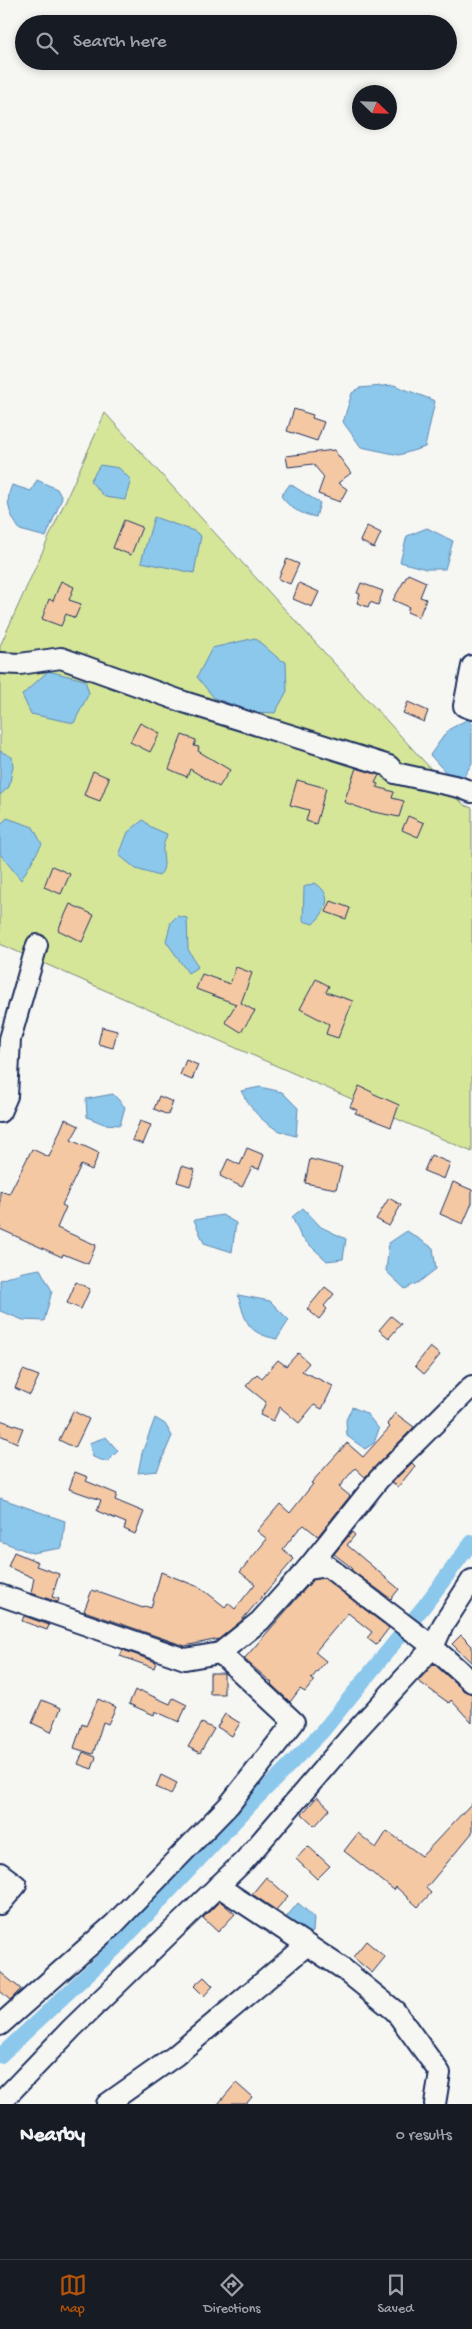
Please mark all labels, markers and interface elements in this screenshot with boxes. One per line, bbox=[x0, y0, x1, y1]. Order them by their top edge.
search box bbox=[15, 15, 457, 70]
icon: search bbox=[33, 29, 61, 57]
text: Search here bbox=[73, 31, 167, 54]
north arrow bbox=[352, 85, 397, 130]
text: Nearby bbox=[20, 2124, 85, 2149]
text: 0 results bbox=[396, 2127, 452, 2146]
tab: Map bbox=[59, 2271, 87, 2318]
tab: Directions bbox=[204, 2271, 261, 2318]
tab: Saved bbox=[378, 2271, 413, 2318]

